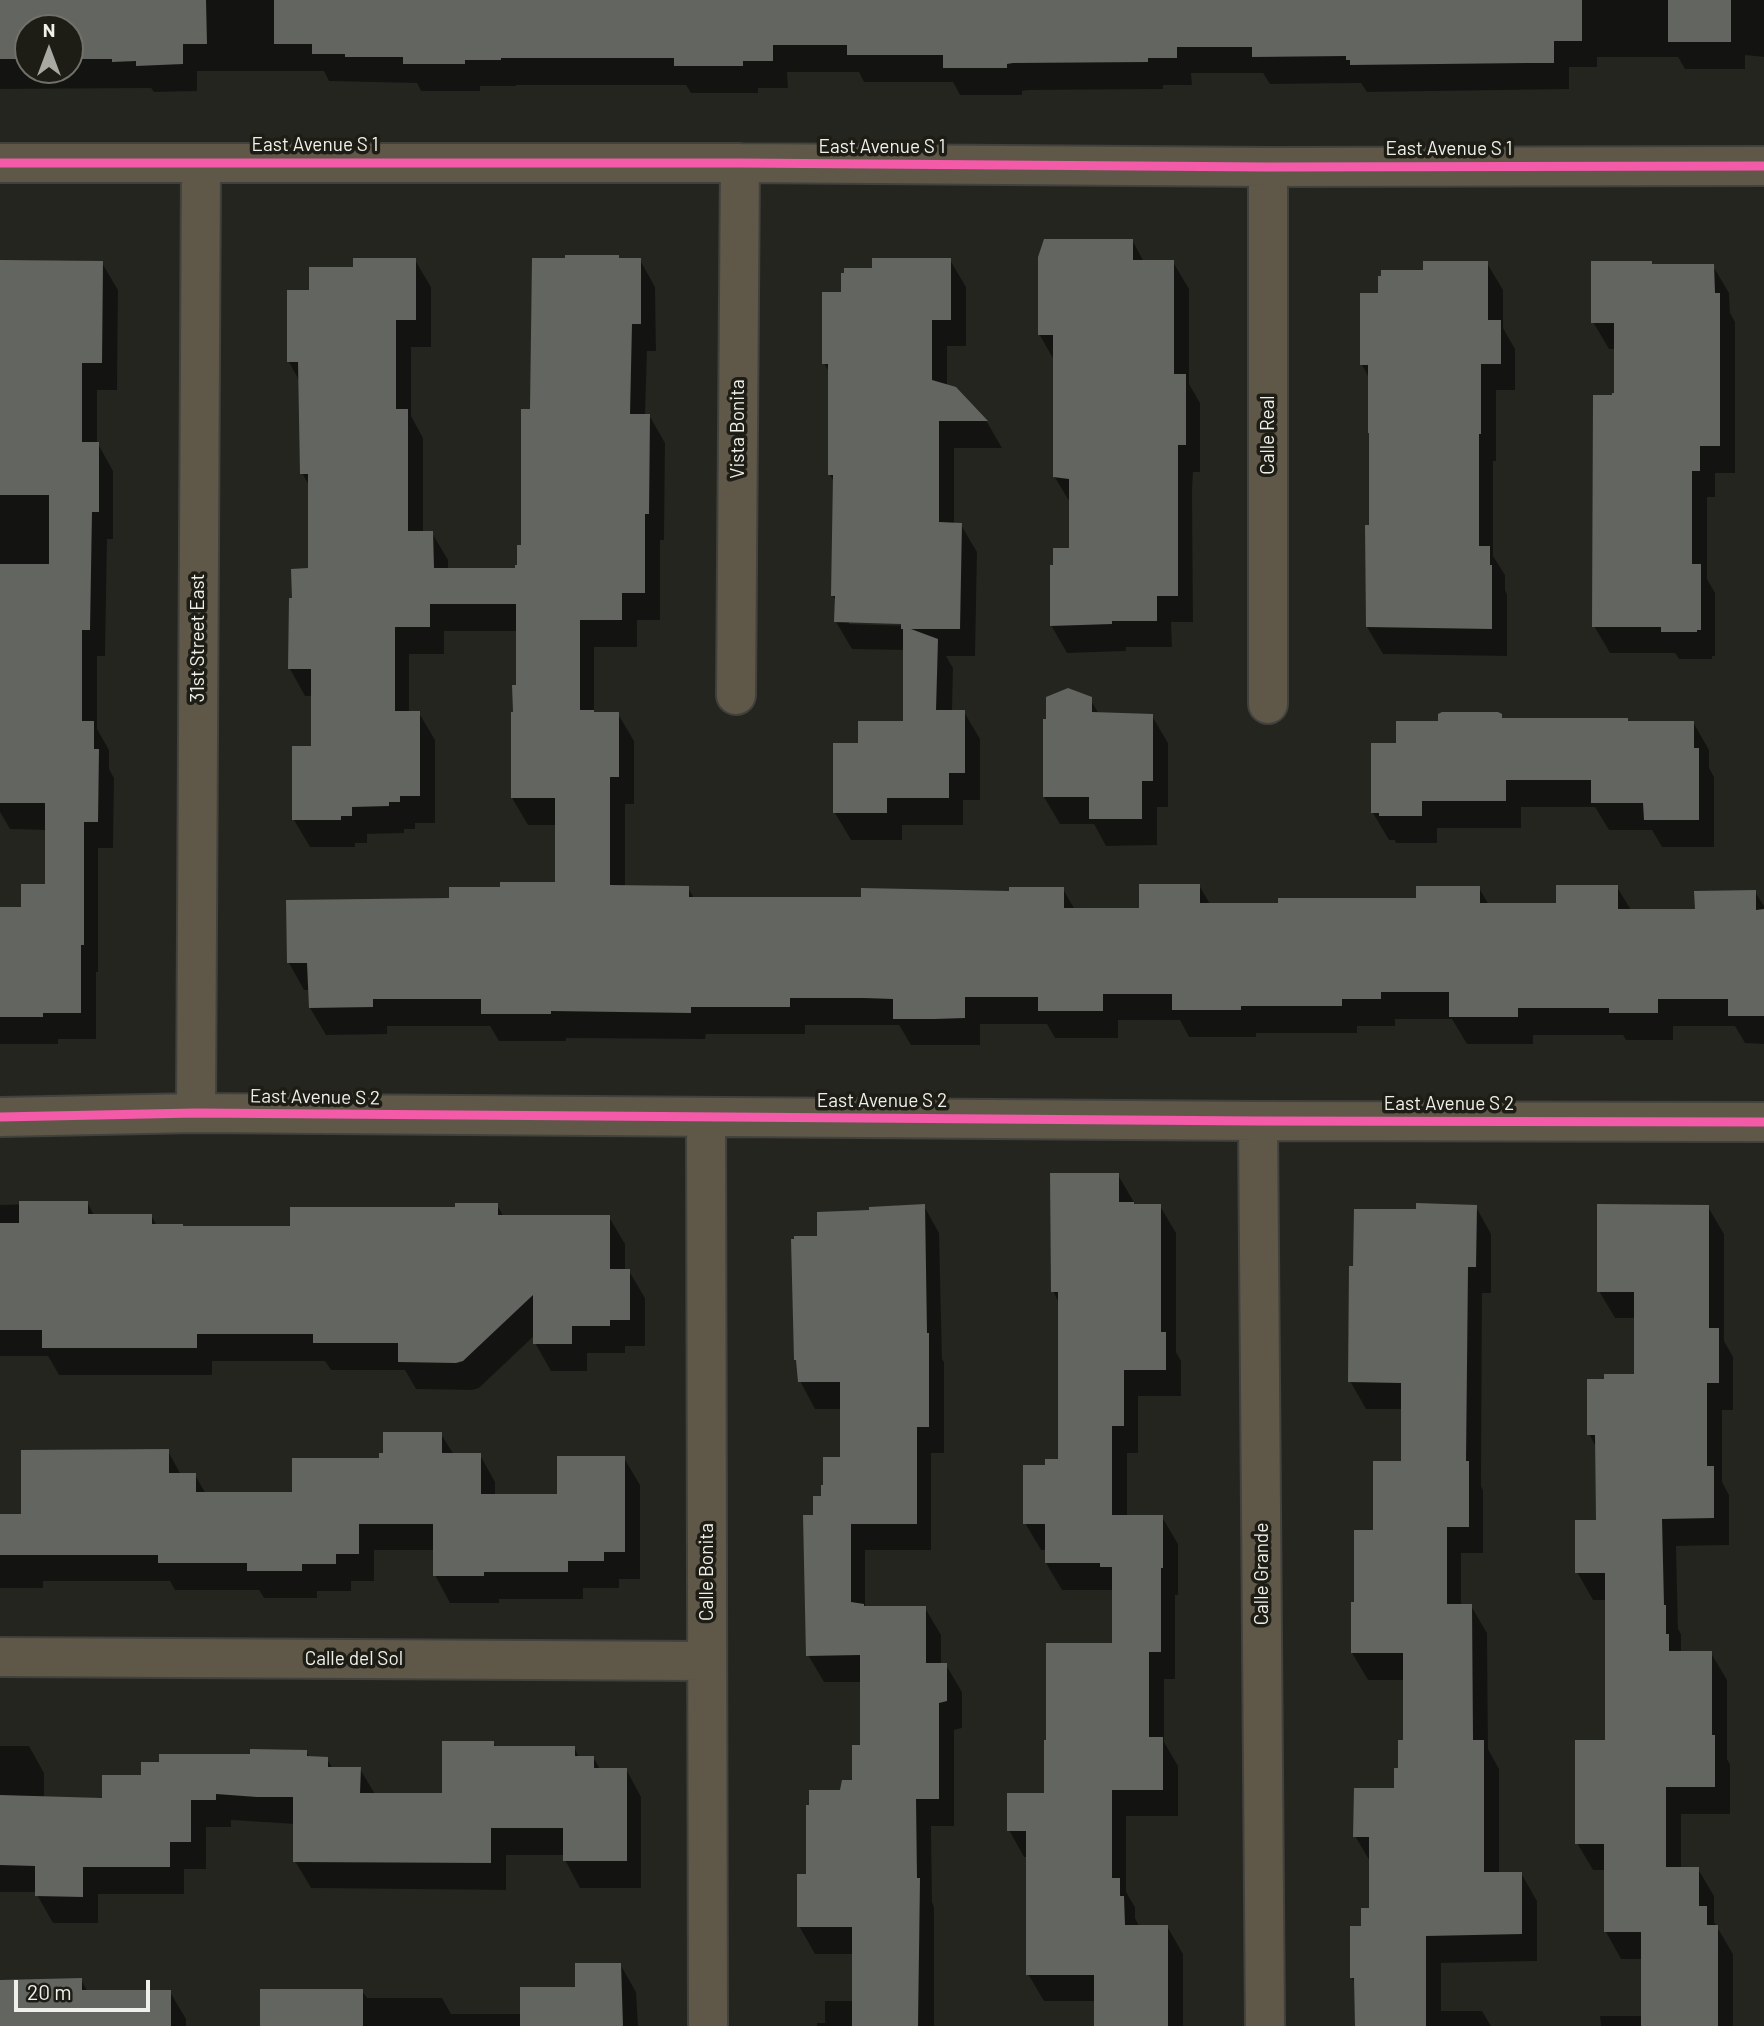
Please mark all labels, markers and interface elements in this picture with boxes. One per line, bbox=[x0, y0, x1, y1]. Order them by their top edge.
north arrow bbox=[14, 14, 84, 84]
text: N bbox=[43, 18, 55, 41]
street label: East Avenue S 1 bbox=[252, 134, 378, 156]
street label: East Avenue S 1 bbox=[819, 136, 945, 158]
street label: East Avenue S 1 bbox=[1386, 138, 1512, 160]
street label: Vista Bonita bbox=[727, 379, 749, 479]
street label: Calle Real bbox=[1257, 395, 1279, 475]
street label: 31st Street East bbox=[187, 573, 209, 703]
street label: East Avenue S 2 bbox=[250, 1084, 380, 1110]
street label: East Avenue S 2 bbox=[817, 1090, 947, 1112]
street label: East Avenue S 2 bbox=[1384, 1093, 1514, 1115]
street label: Calle Bonita bbox=[696, 1523, 718, 1621]
street label: Calle Grande bbox=[1251, 1523, 1273, 1625]
street label: Calle del Sol bbox=[305, 1648, 403, 1670]
scale bar bbox=[18, 1966, 154, 2010]
text: 20 m bbox=[27, 1979, 72, 2004]

